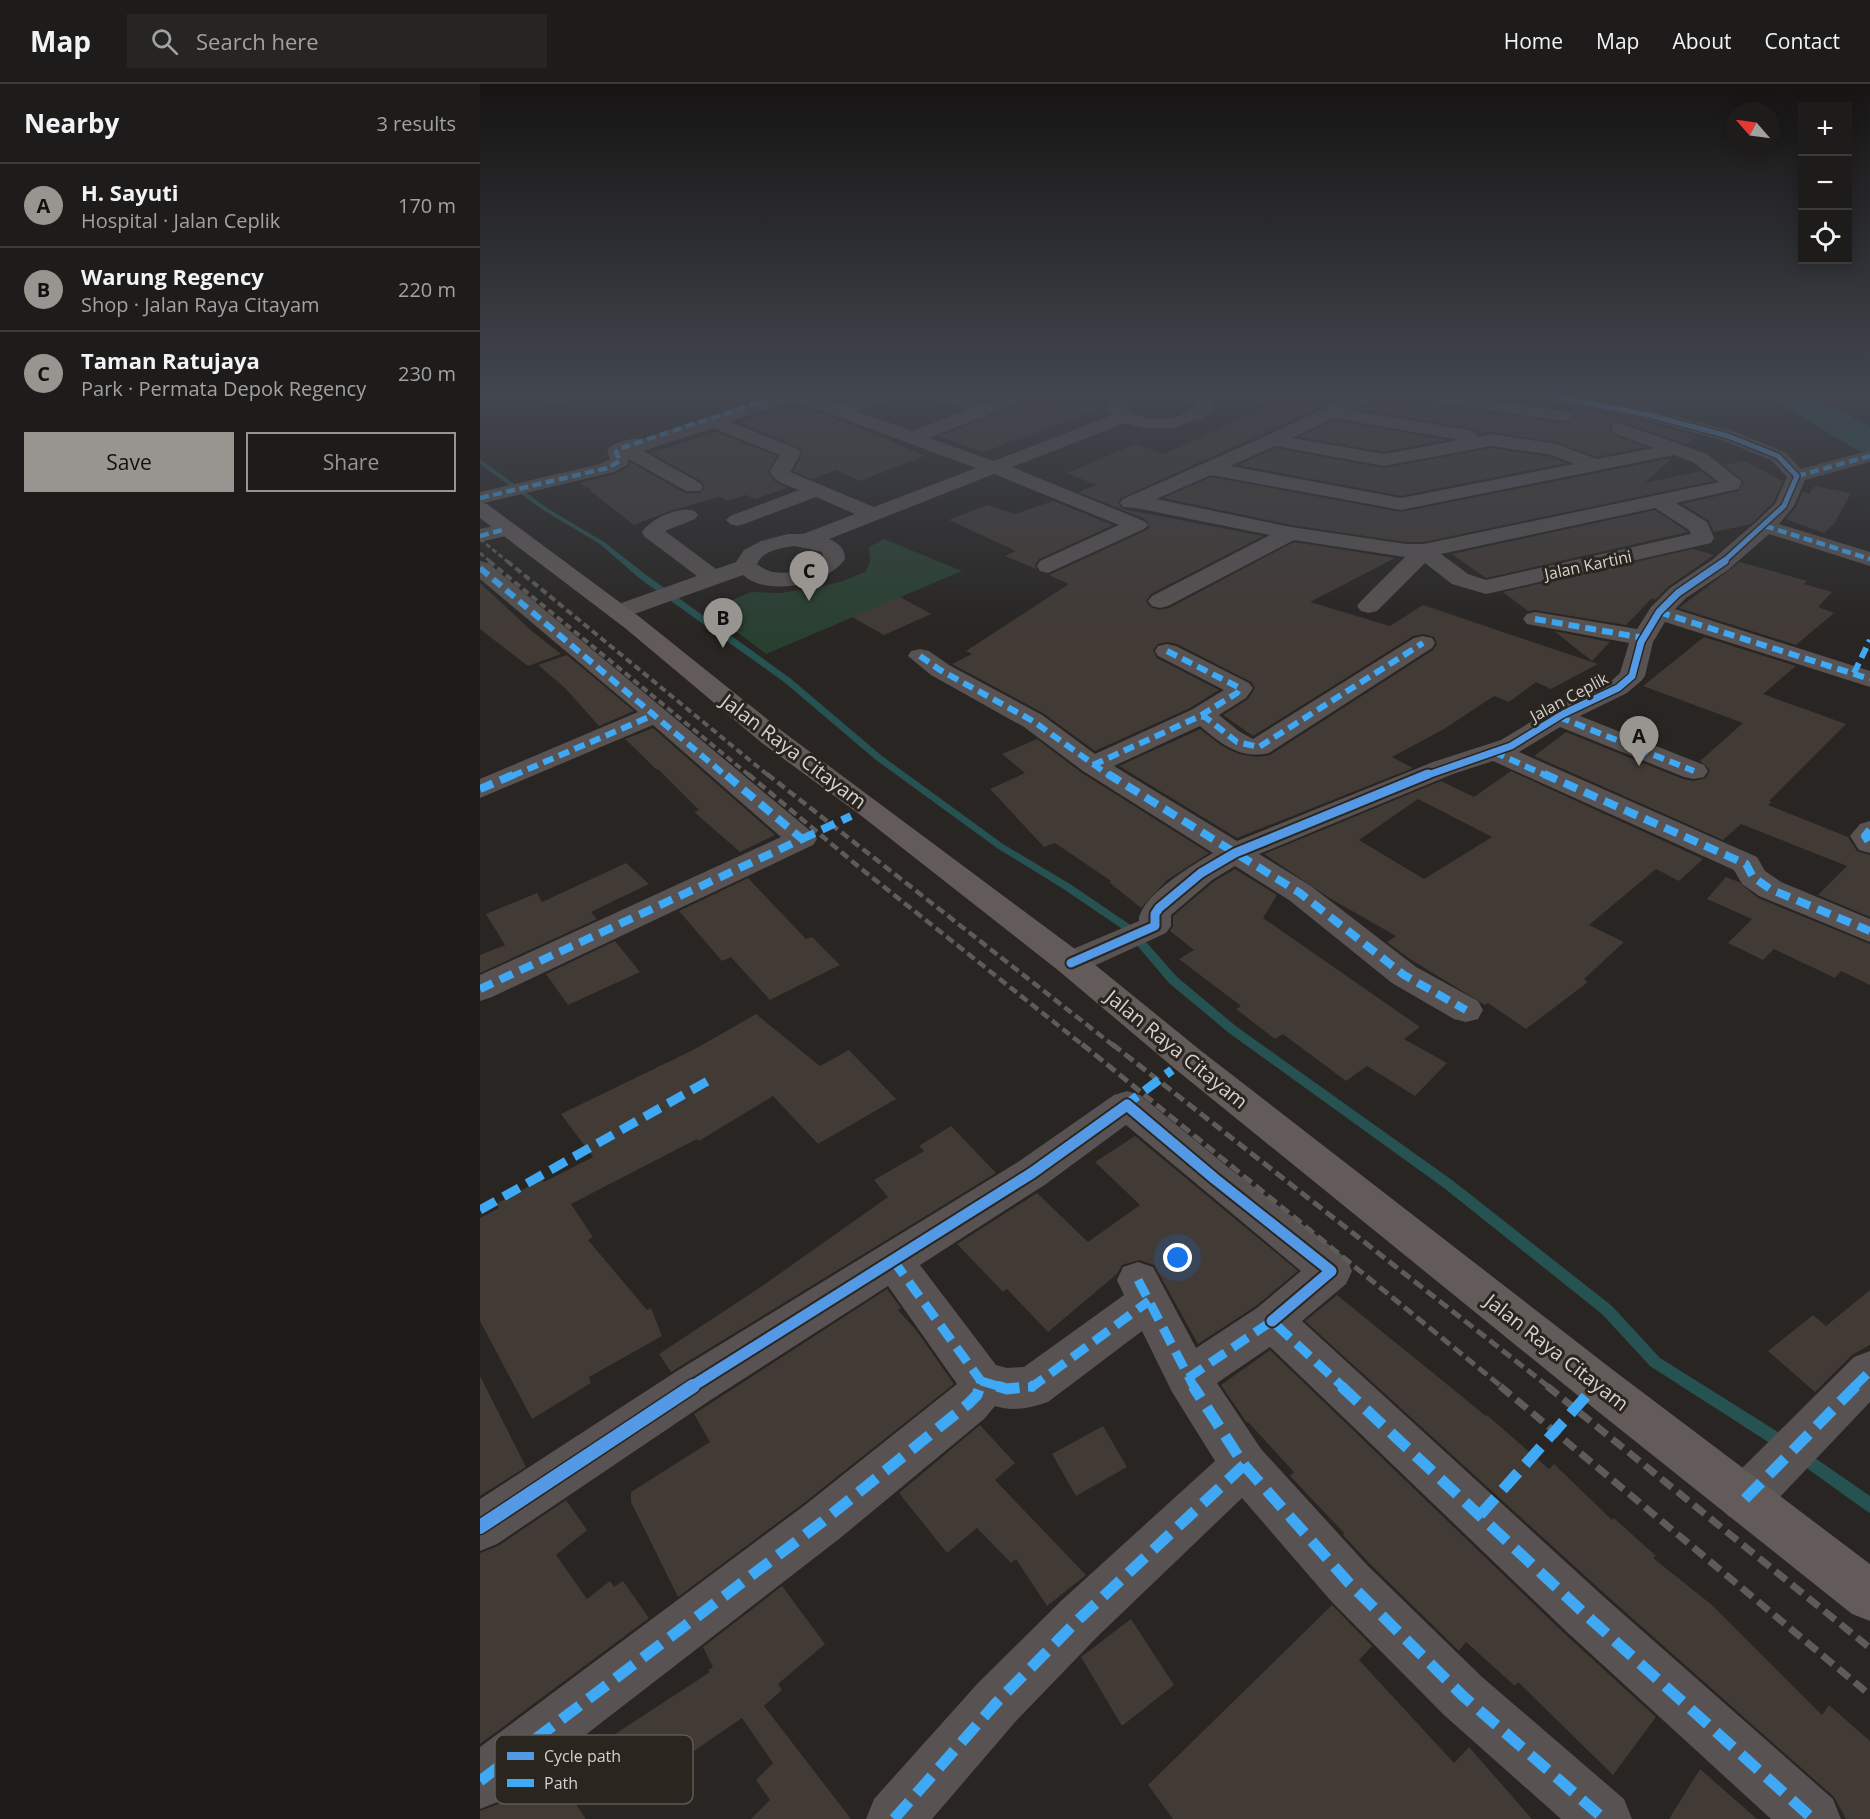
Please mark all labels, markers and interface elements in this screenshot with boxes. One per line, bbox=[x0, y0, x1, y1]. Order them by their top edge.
search box bbox=[127, 14, 547, 68]
text: Map bbox=[30, 22, 91, 60]
icon: search bbox=[148, 25, 181, 58]
text: Search here bbox=[196, 26, 319, 56]
text: Home bbox=[1504, 27, 1563, 55]
text: Map bbox=[1596, 27, 1639, 55]
text: About bbox=[1672, 27, 1732, 55]
text: Contact bbox=[1765, 27, 1840, 55]
north arrow bbox=[1726, 102, 1780, 156]
map controls bbox=[1798, 102, 1852, 264]
button: + bbox=[1798, 102, 1852, 156]
text: Nearby bbox=[24, 105, 119, 141]
text: 3 results bbox=[376, 110, 456, 137]
button: − bbox=[1798, 156, 1852, 210]
text: H. Sayuti bbox=[81, 177, 178, 207]
text: A bbox=[37, 192, 50, 219]
text: 170 m bbox=[398, 192, 456, 219]
text: Hospital · Jalan Ceplik bbox=[81, 207, 280, 234]
button: locate bbox=[1798, 210, 1852, 264]
text: Warung Regency bbox=[81, 261, 264, 291]
text: B bbox=[37, 276, 50, 303]
text: 220 m bbox=[398, 276, 456, 303]
text: Shop · Jalan Raya Citayam bbox=[81, 291, 320, 318]
text: Taman Ratujaya bbox=[81, 345, 260, 375]
text: C bbox=[37, 360, 50, 387]
text: 230 m bbox=[398, 360, 456, 387]
text: Park · Permata Depok Regency bbox=[81, 375, 366, 402]
button: Save bbox=[24, 432, 234, 492]
button: Share bbox=[246, 432, 456, 492]
street label: Jalan Kartini bbox=[1540, 545, 1634, 585]
pin: C bbox=[790, 552, 828, 601]
pin: B bbox=[704, 598, 742, 648]
street label: Jalan Ceplik bbox=[1524, 667, 1612, 728]
street label: Jalan Raya Citayam bbox=[714, 686, 872, 815]
pin: A bbox=[1620, 716, 1658, 766]
street label: Jalan Raya Citayam bbox=[1099, 982, 1254, 1115]
your location bbox=[1163, 1243, 1192, 1272]
street label: Jalan Raya Citayam bbox=[1478, 1286, 1634, 1417]
legend bbox=[495, 1735, 693, 1804]
text: Cycle path bbox=[544, 1745, 621, 1767]
text: Path bbox=[544, 1772, 578, 1794]

